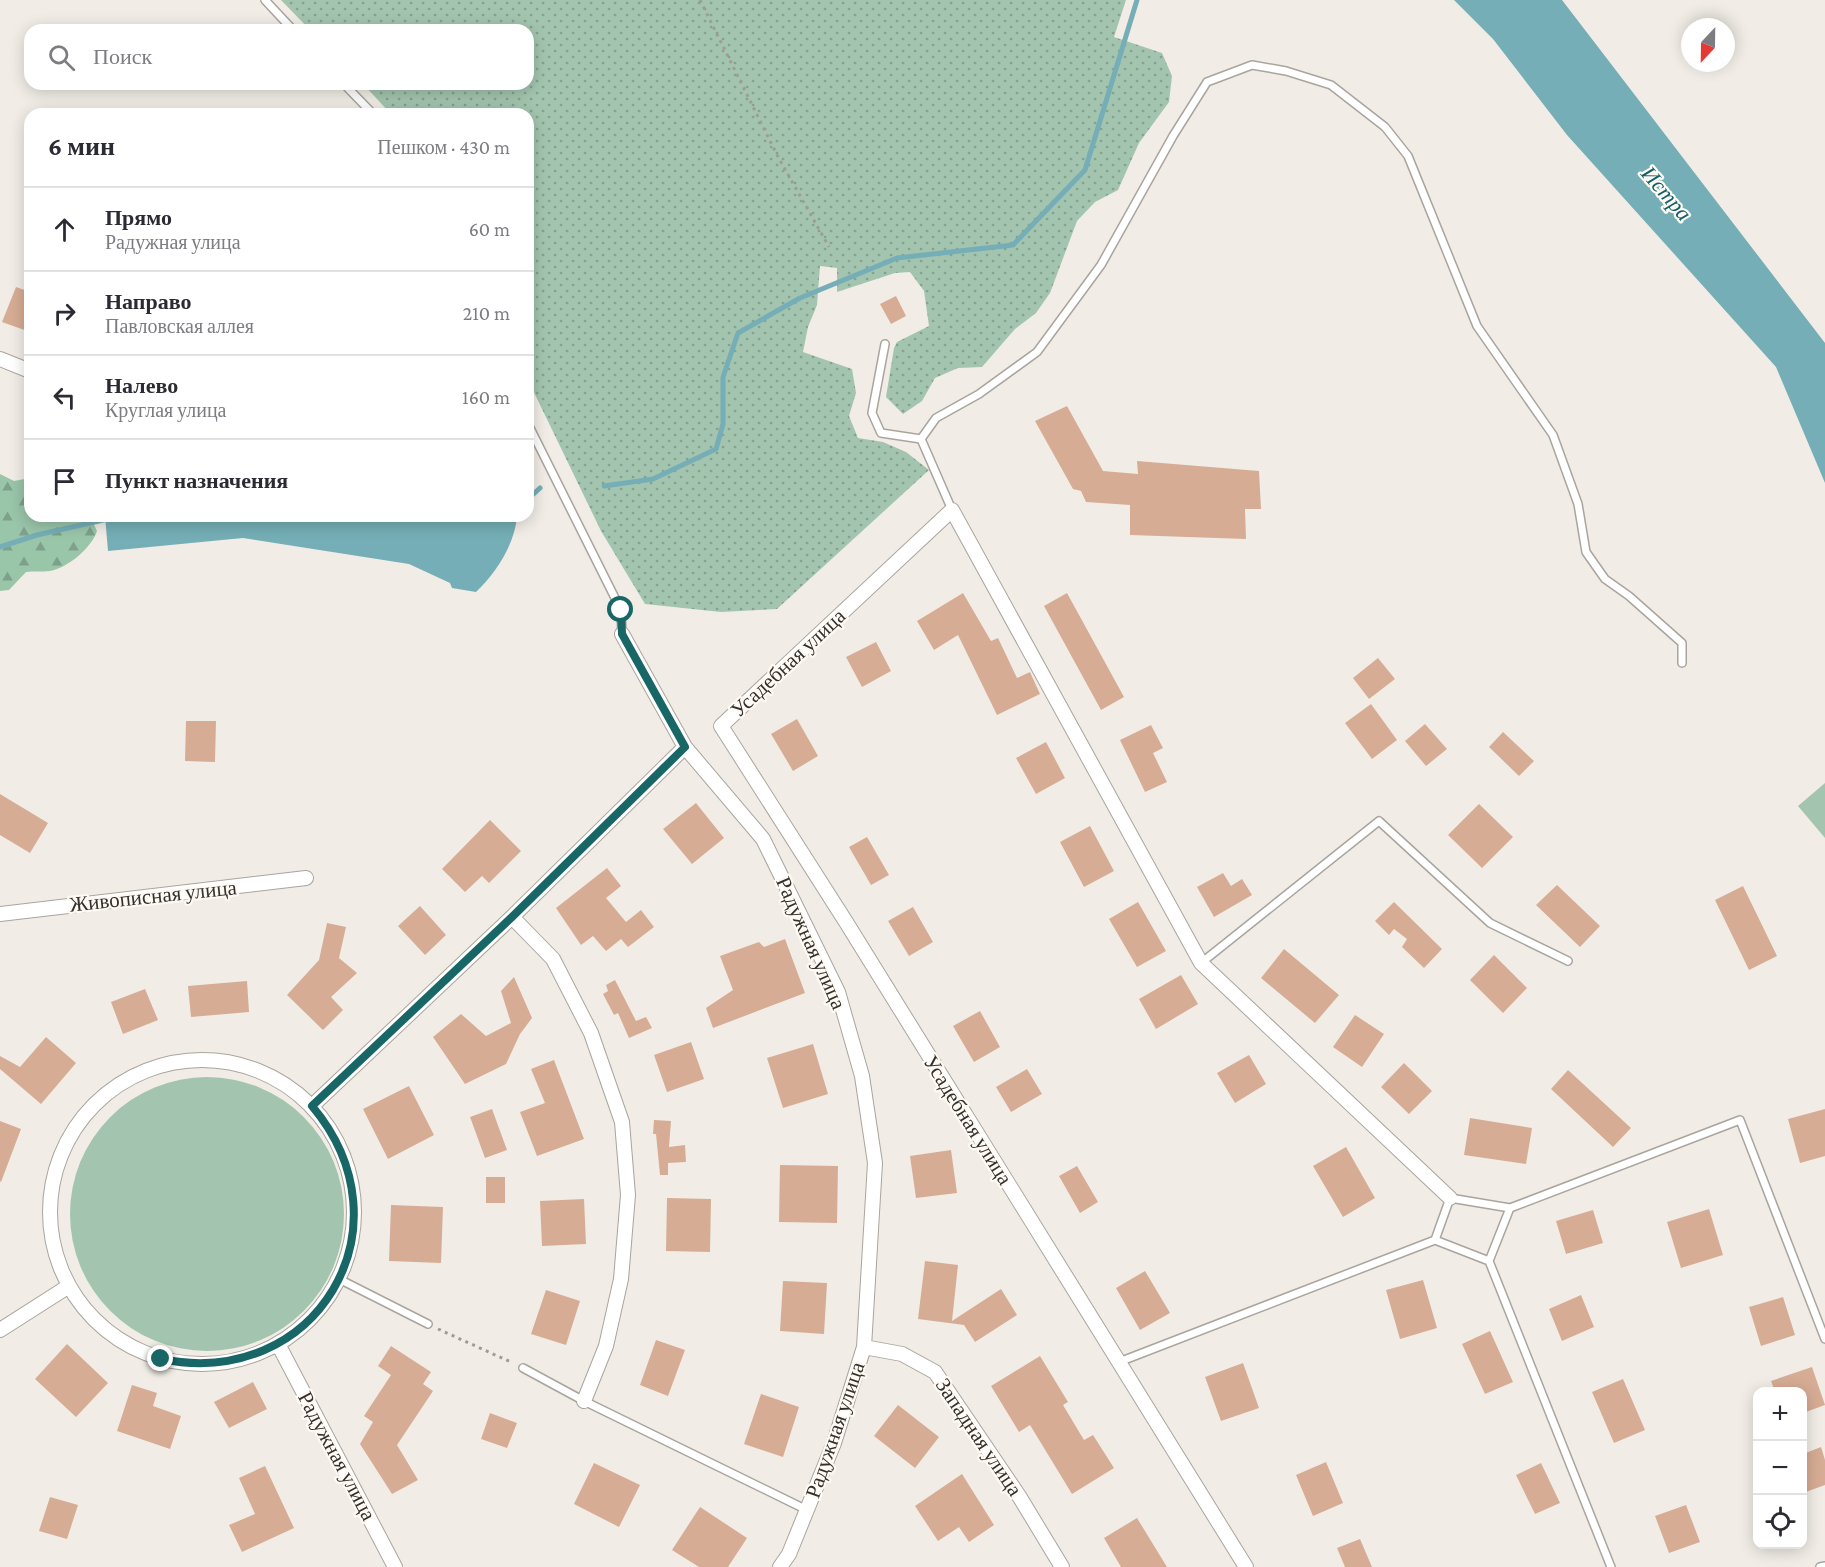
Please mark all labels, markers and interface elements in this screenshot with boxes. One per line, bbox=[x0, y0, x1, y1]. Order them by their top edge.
north arrow bbox=[1681, 18, 1735, 72]
search box bbox=[24, 24, 534, 90]
icon: search bbox=[45, 41, 78, 74]
text: Поиск bbox=[93, 44, 152, 69]
text: 6 мин bbox=[48, 132, 115, 161]
text: Пешком · 430 m bbox=[377, 136, 510, 158]
water label: Истра bbox=[1636, 160, 1697, 226]
text: Прямо bbox=[105, 205, 172, 230]
icon: ahead bbox=[48, 213, 81, 246]
text: 60 m bbox=[469, 218, 510, 240]
text: Радужная улица bbox=[105, 231, 241, 253]
text: Направо bbox=[105, 289, 191, 314]
icon: right bbox=[48, 297, 81, 330]
text: 210 m bbox=[463, 302, 510, 324]
text: Павловская аллея bbox=[105, 315, 254, 337]
text: Налево bbox=[105, 373, 178, 398]
icon: left bbox=[48, 381, 81, 414]
text: 160 m bbox=[462, 386, 510, 408]
text: Круглая улица bbox=[105, 399, 226, 421]
icon: arrive bbox=[48, 465, 81, 498]
text: Пункт назначения bbox=[105, 468, 288, 493]
route start bbox=[607, 596, 633, 622]
street label: Усадебная улица bbox=[726, 603, 851, 722]
street label: Радужная улица bbox=[771, 873, 851, 1014]
street label: Живописная улица bbox=[68, 875, 239, 917]
street label: Усадебная улица bbox=[919, 1051, 1018, 1190]
route end bbox=[147, 1345, 173, 1371]
street label: Радужная улица bbox=[800, 1358, 870, 1501]
street label: Западная улица bbox=[931, 1374, 1028, 1501]
street label: Радужная улица bbox=[293, 1387, 381, 1525]
map controls bbox=[1753, 1387, 1807, 1549]
button: + bbox=[1753, 1387, 1807, 1441]
button: − bbox=[1753, 1441, 1807, 1495]
button: locate bbox=[1753, 1495, 1807, 1549]

